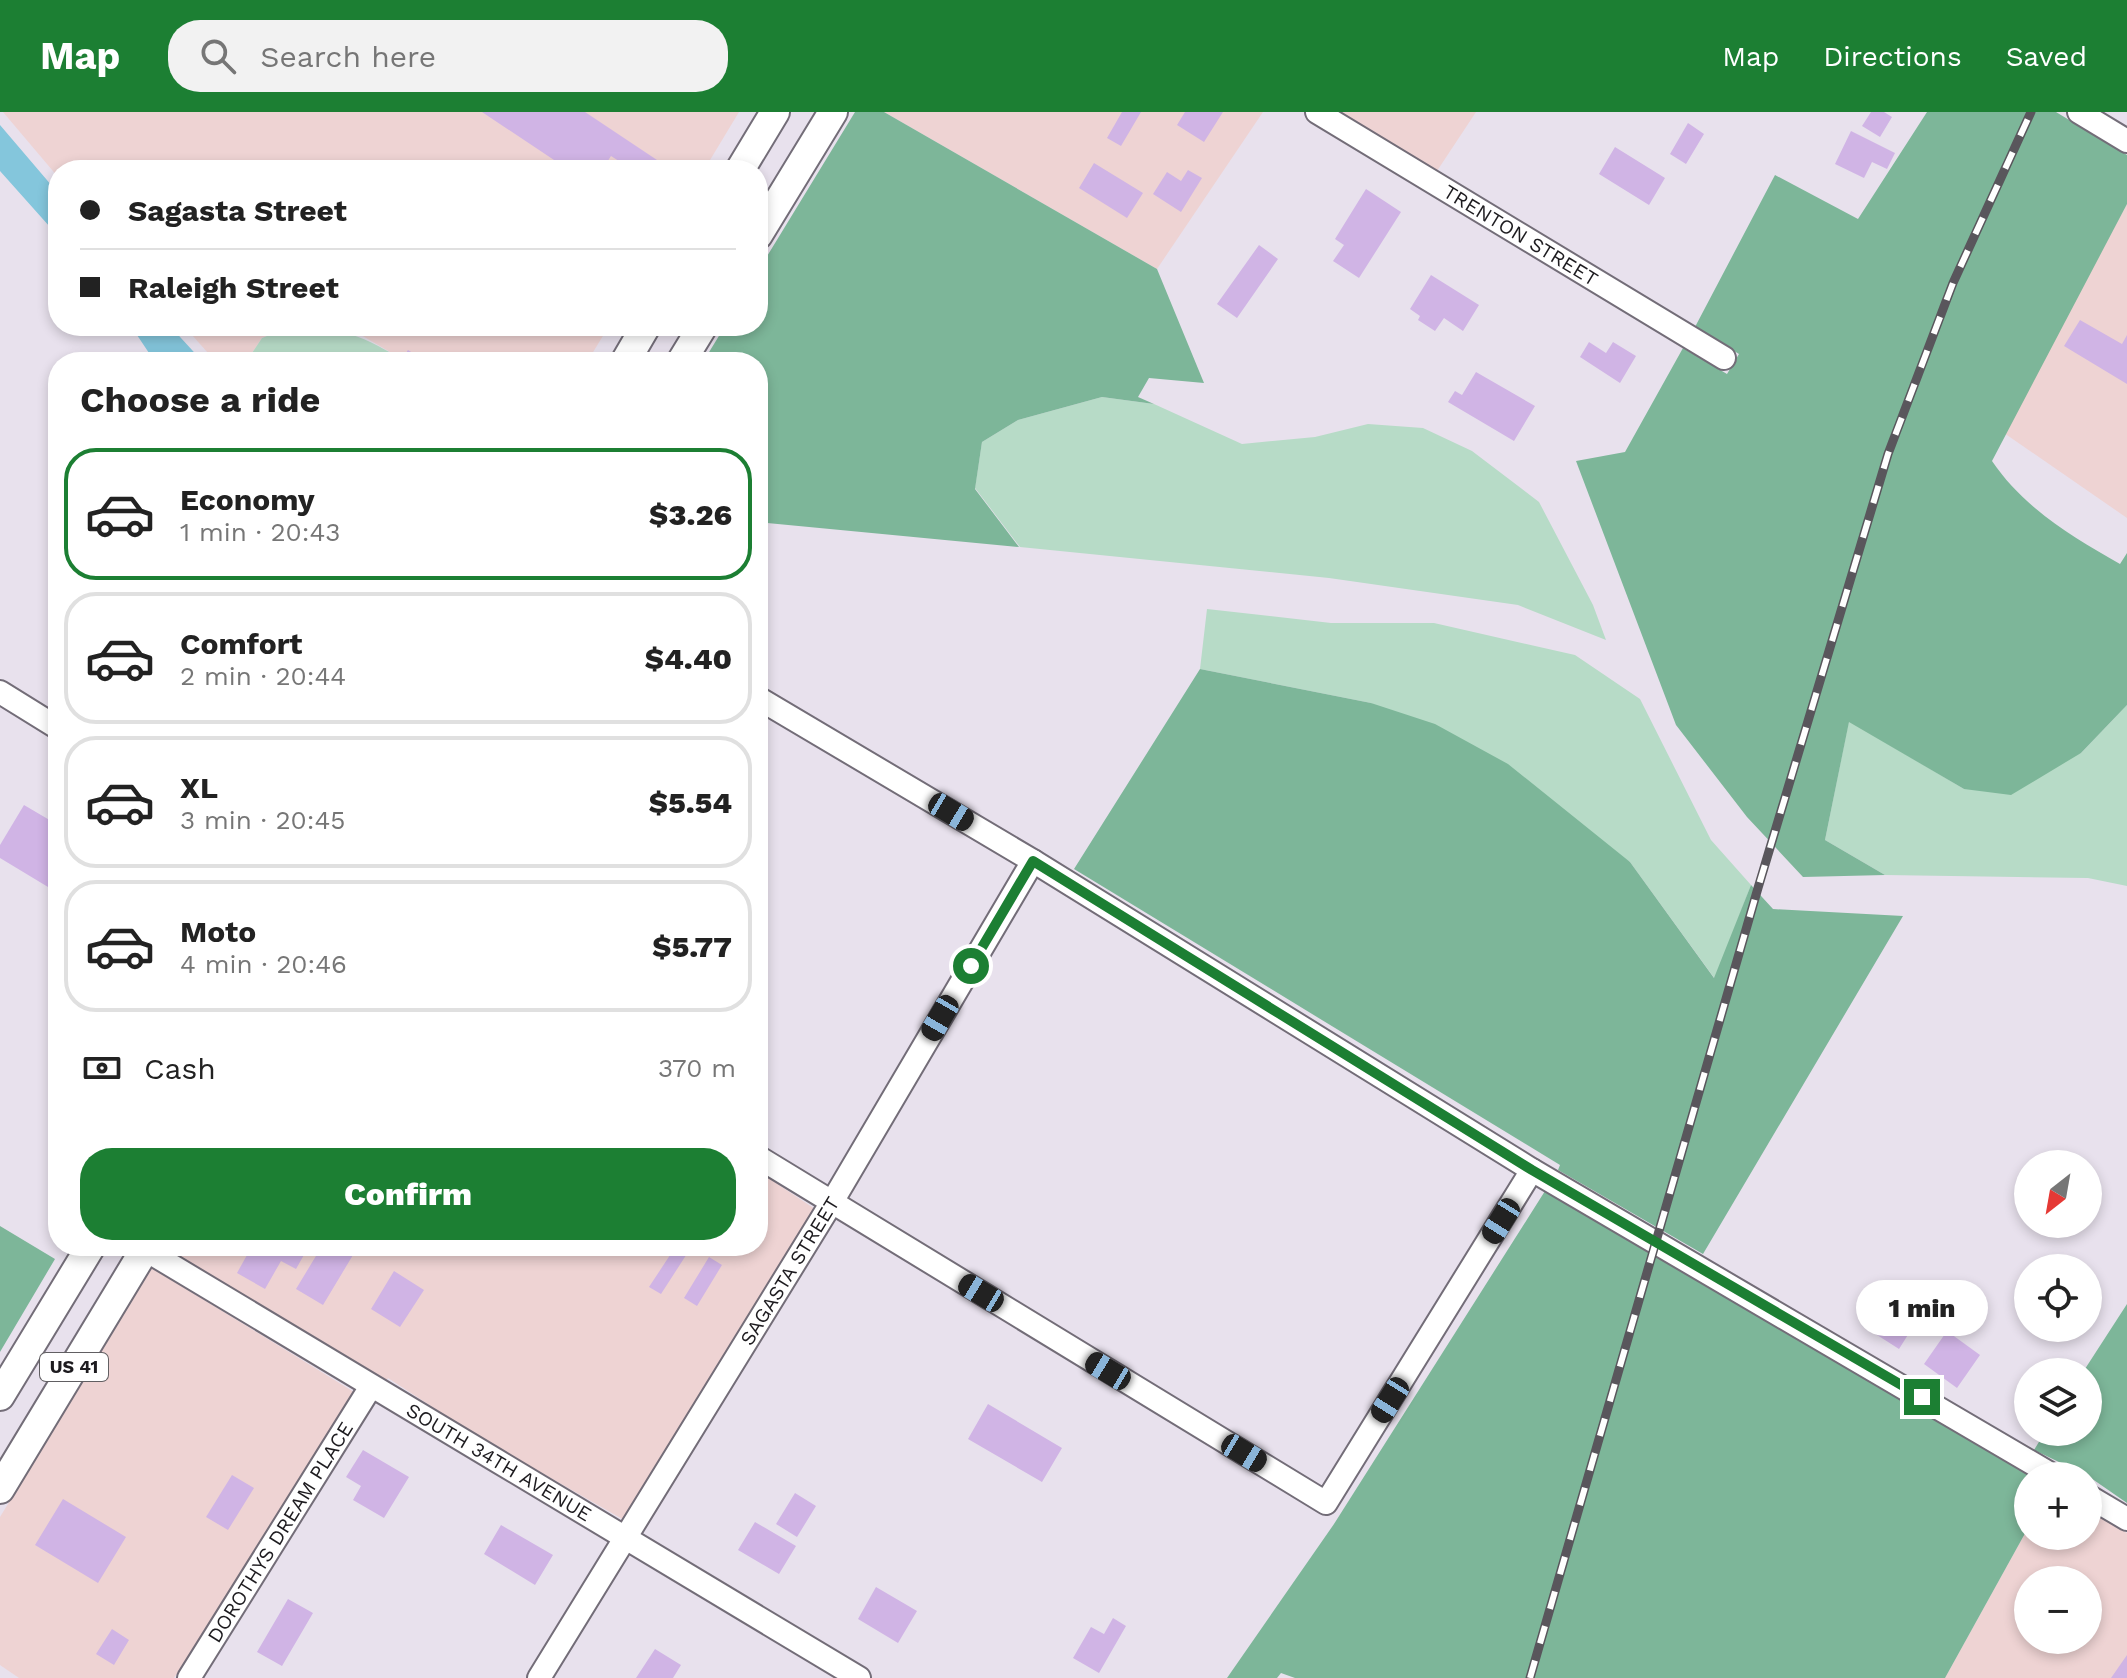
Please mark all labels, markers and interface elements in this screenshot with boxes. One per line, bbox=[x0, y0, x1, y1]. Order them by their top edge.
search box bbox=[168, 20, 728, 92]
text: Map bbox=[40, 34, 120, 78]
icon: search bbox=[196, 34, 240, 78]
text: Search here bbox=[260, 39, 436, 74]
text: Map bbox=[1722, 40, 1779, 73]
text: Directions bbox=[1823, 40, 1962, 73]
text: Saved bbox=[2006, 40, 2087, 73]
street label: TRENTON STREET bbox=[1439, 179, 1602, 291]
text: Sagasta Street bbox=[128, 193, 347, 228]
text: Raleigh Street bbox=[128, 270, 339, 305]
text: Choose a ride bbox=[80, 379, 320, 421]
icon: car bbox=[84, 478, 156, 550]
text: Economy bbox=[180, 482, 315, 517]
text: $3.26 bbox=[649, 497, 732, 532]
text: 1 min · 20:43 bbox=[180, 517, 340, 547]
icon: car bbox=[84, 622, 156, 694]
text: Comfort bbox=[180, 626, 302, 661]
text: $4.40 bbox=[645, 641, 732, 676]
text: 2 min · 20:44 bbox=[180, 661, 346, 691]
icon: car bbox=[84, 766, 156, 838]
text: XL bbox=[180, 770, 218, 805]
text: $5.54 bbox=[649, 785, 732, 820]
car bbox=[924, 789, 978, 835]
text: 3 min · 20:45 bbox=[180, 805, 345, 835]
icon: car bbox=[84, 910, 156, 982]
text: Moto bbox=[180, 914, 256, 949]
text: $5.77 bbox=[652, 929, 732, 964]
route start bbox=[953, 948, 989, 984]
text: 4 min · 20:46 bbox=[180, 949, 347, 979]
car bbox=[918, 991, 962, 1045]
icon: cash bbox=[80, 1046, 124, 1090]
text: Cash bbox=[144, 1051, 216, 1086]
text: 370 m bbox=[658, 1053, 736, 1083]
button: Confirm bbox=[80, 1148, 736, 1240]
north arrow bbox=[2014, 1150, 2102, 1238]
map controls bbox=[2014, 1150, 2102, 1654]
street label: SAGASTA STREET bbox=[735, 1192, 844, 1350]
car bbox=[1478, 1194, 1524, 1248]
button: locate bbox=[2014, 1254, 2102, 1342]
car bbox=[954, 1270, 1008, 1316]
callout: 1 min bbox=[1856, 1281, 1988, 1337]
text: 1 min bbox=[1889, 1293, 1955, 1323]
car bbox=[1081, 1348, 1135, 1394]
road number: US 41 bbox=[40, 1353, 108, 1381]
button: layers bbox=[2014, 1358, 2102, 1446]
car bbox=[1367, 1373, 1413, 1427]
route end bbox=[1904, 1379, 1940, 1415]
street label: SOUTH 34TH AVENUE bbox=[402, 1398, 596, 1526]
street label: DOROTHYS DREAM PLACE bbox=[202, 1417, 358, 1647]
car bbox=[1217, 1430, 1271, 1476]
button: + bbox=[2014, 1462, 2102, 1550]
button: − bbox=[2014, 1566, 2102, 1654]

